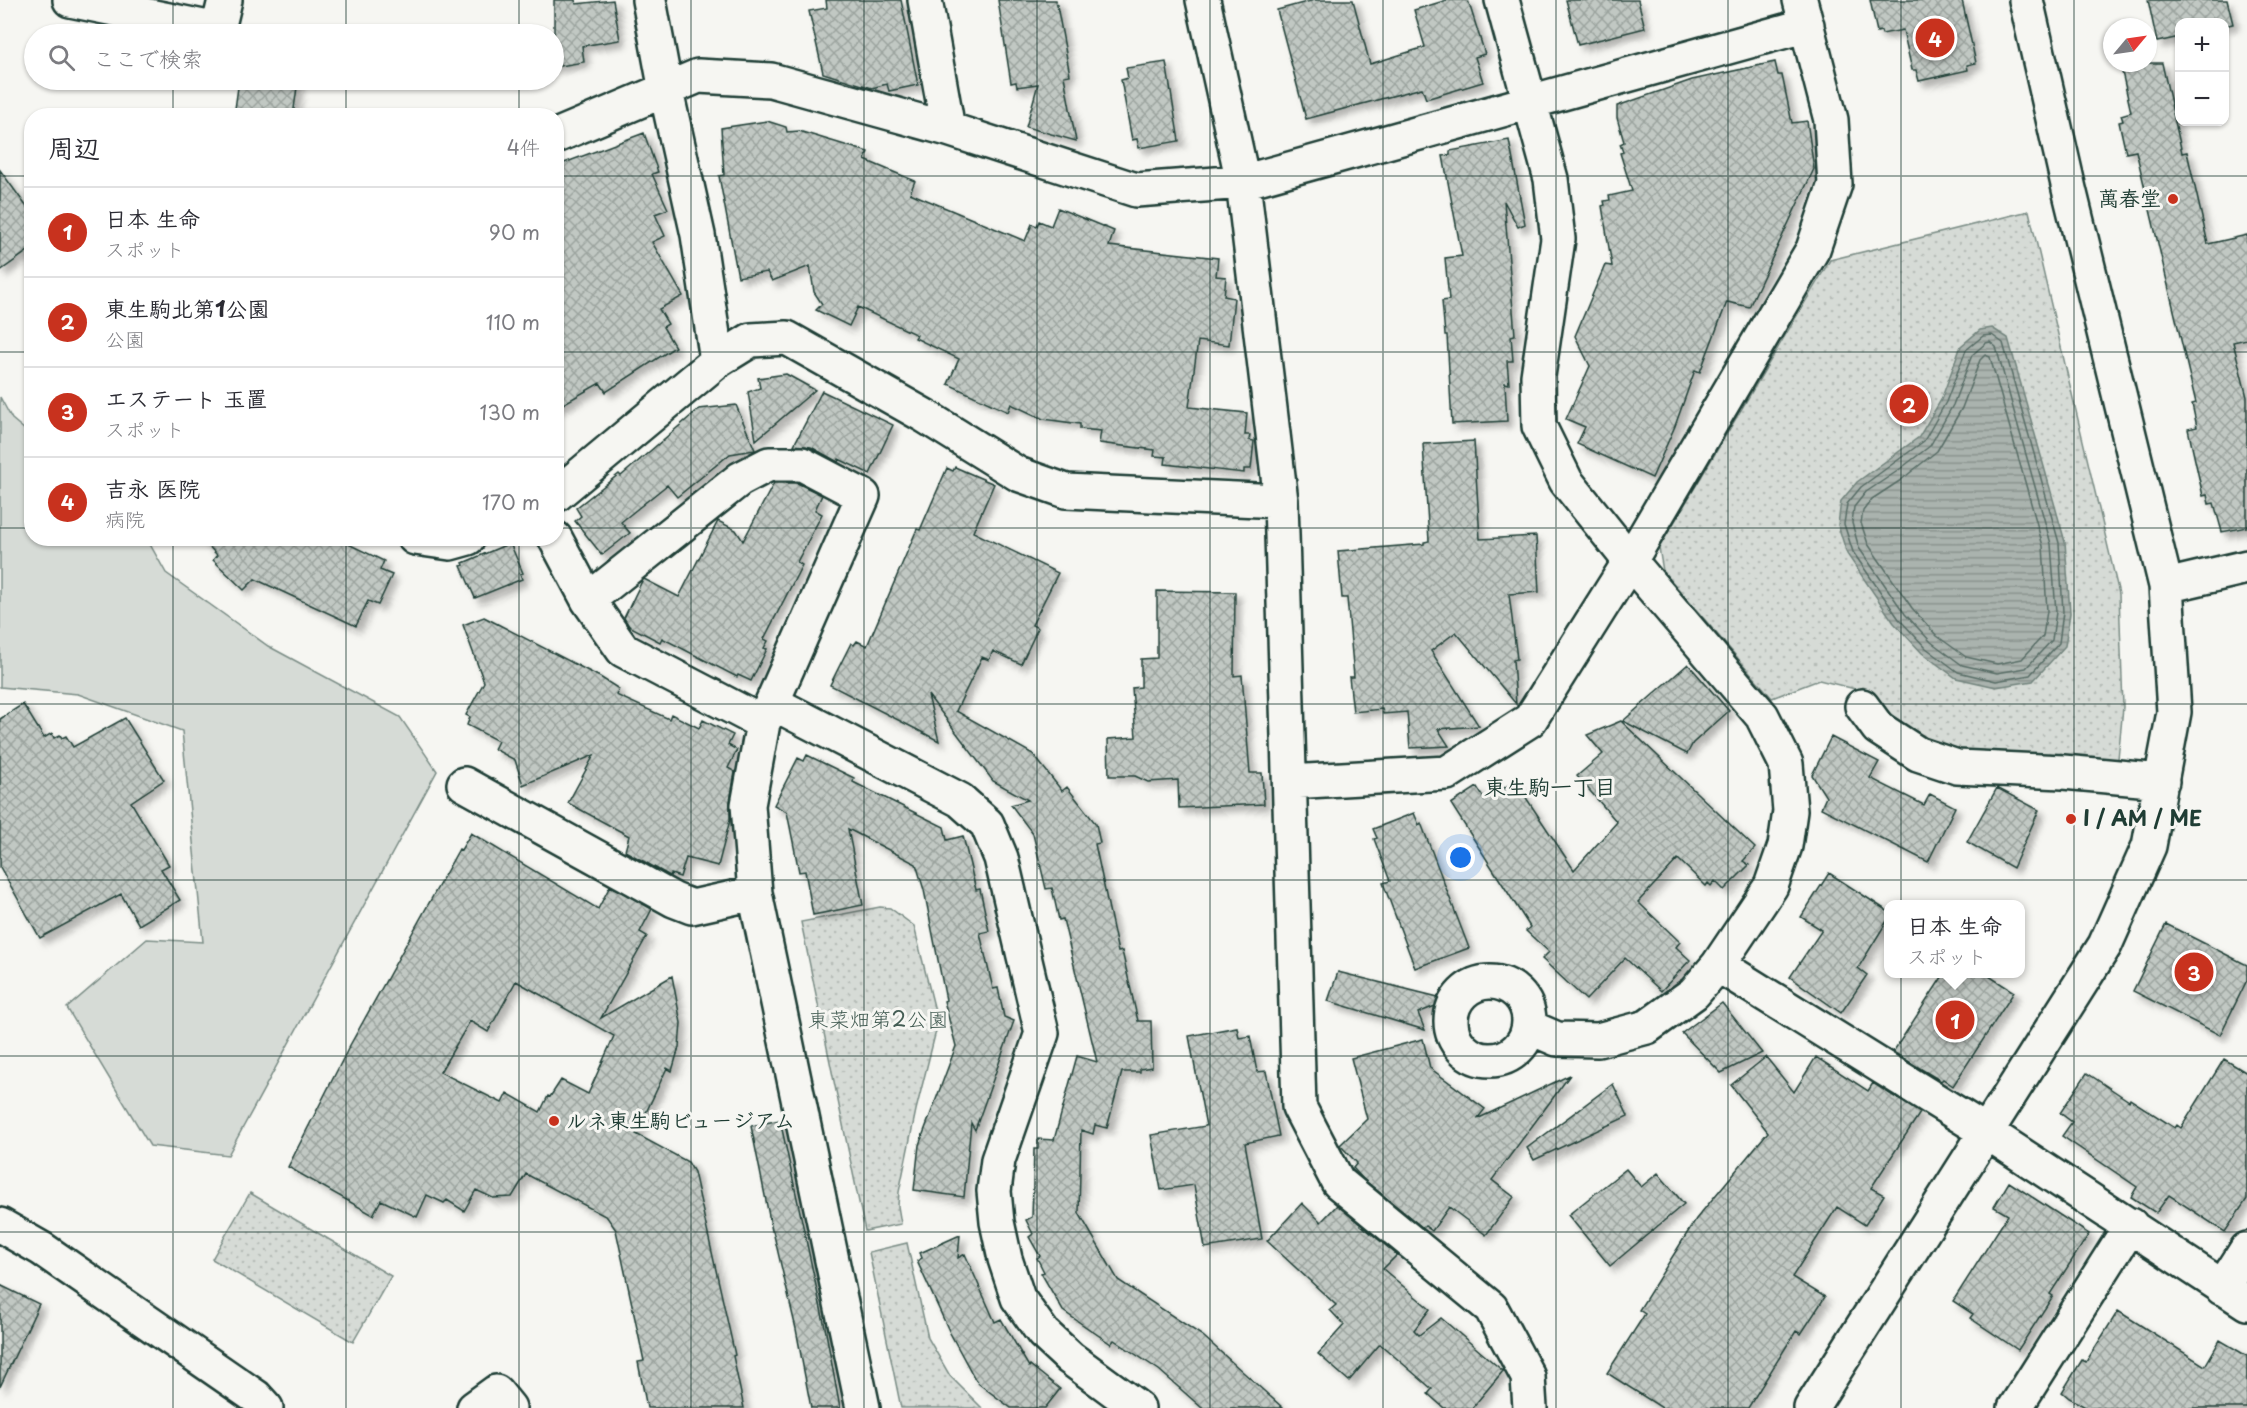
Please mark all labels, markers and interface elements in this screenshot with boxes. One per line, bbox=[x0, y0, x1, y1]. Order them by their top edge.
pin: 4 bbox=[1916, 15, 1954, 60]
north arrow bbox=[2103, 18, 2157, 72]
map controls bbox=[2175, 18, 2229, 126]
button: + bbox=[2175, 18, 2229, 72]
search box bbox=[24, 24, 564, 90]
icon: search bbox=[45, 41, 78, 74]
text: ここで検索 bbox=[93, 41, 203, 74]
button: − bbox=[2175, 72, 2229, 126]
text: 周辺 bbox=[48, 128, 100, 167]
text: 4件 bbox=[507, 132, 540, 162]
place label: 萬春堂 bbox=[2098, 181, 2161, 213]
marker: 萬春堂 bbox=[2166, 192, 2180, 206]
text: 日本 生命 bbox=[105, 201, 200, 234]
text: 1 bbox=[63, 217, 72, 247]
text: 90 m bbox=[489, 217, 540, 247]
text: スポット bbox=[105, 234, 185, 264]
text: 東生駒北第1公園 bbox=[105, 291, 270, 324]
text: 2 bbox=[60, 307, 75, 337]
text: 110 m bbox=[486, 307, 540, 337]
text: 公園 bbox=[105, 324, 145, 354]
text: エステート 玉置 bbox=[105, 381, 267, 414]
pin: 2 bbox=[1890, 382, 1928, 426]
text: 3 bbox=[61, 397, 74, 427]
text: 130 m bbox=[480, 397, 540, 427]
text: スポット bbox=[105, 414, 185, 444]
text: 吉永 医院 bbox=[105, 471, 200, 504]
text: 4 bbox=[61, 487, 74, 517]
text: 170 m bbox=[482, 487, 540, 517]
text: 病院 bbox=[105, 504, 145, 534]
district label: 東生駒一丁目 bbox=[1484, 769, 1616, 802]
place label: I / AM / ME bbox=[2083, 801, 2202, 833]
marker: I / AM / ME bbox=[2064, 812, 2078, 826]
your location bbox=[1446, 843, 1475, 872]
popup bbox=[1884, 900, 2025, 978]
text: 日本 生命 bbox=[1907, 908, 2002, 941]
text: スポット bbox=[1907, 941, 1987, 971]
pin: 3 bbox=[2174, 950, 2214, 994]
pin: 1 bbox=[1936, 998, 1974, 1042]
park label: 東菜畑第2公園 bbox=[808, 1002, 948, 1034]
place label: ルネ東生駒ビュージアム bbox=[566, 1103, 795, 1135]
marker: ルネ東生駒ビュージアム bbox=[547, 1114, 561, 1128]

